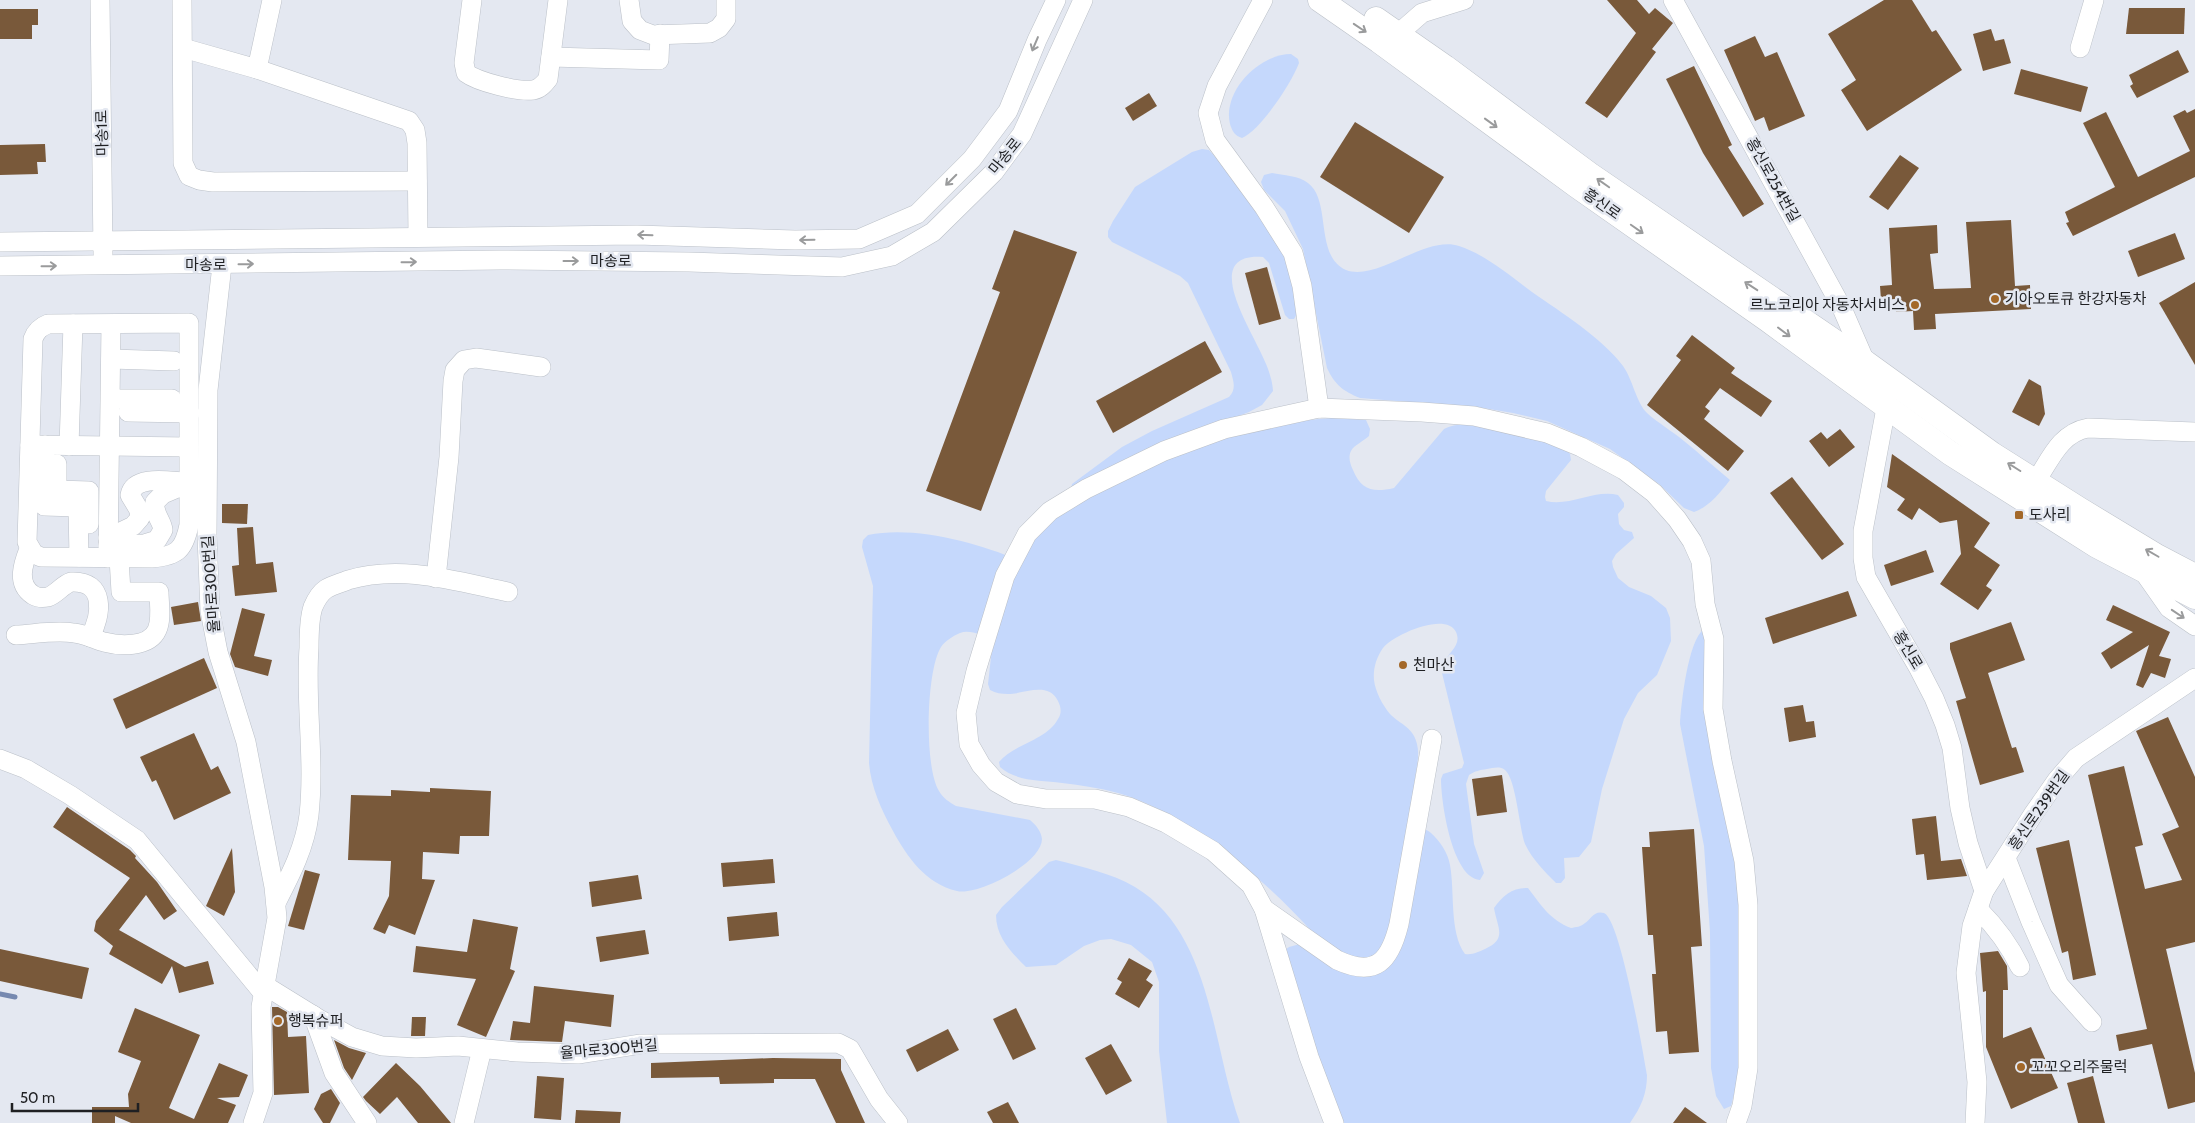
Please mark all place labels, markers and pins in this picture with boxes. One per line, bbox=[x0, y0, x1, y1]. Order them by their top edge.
place label: 기아오토큐 한강자동차 bbox=[2005, 290, 2147, 308]
marker: 기아오토큐 한강자동차 bbox=[1989, 293, 2001, 305]
place label: 르노코리아 자동차서비스 bbox=[1750, 296, 1905, 314]
marker: 르노코리아 자동차서비스 bbox=[1909, 299, 1921, 311]
place label: 도사리 bbox=[2029, 506, 2070, 524]
marker: 도사리 bbox=[2013, 509, 2025, 521]
place label: 천마산 bbox=[1413, 656, 1455, 674]
marker: 천마산 bbox=[1397, 659, 1409, 671]
place label: 행복슈퍼 bbox=[288, 1012, 343, 1030]
marker: 행복슈퍼 bbox=[272, 1015, 284, 1027]
place label: 꼬꼬오리주물럭 bbox=[2031, 1058, 2128, 1076]
marker: 꼬꼬오리주물럭 bbox=[2015, 1061, 2027, 1073]

